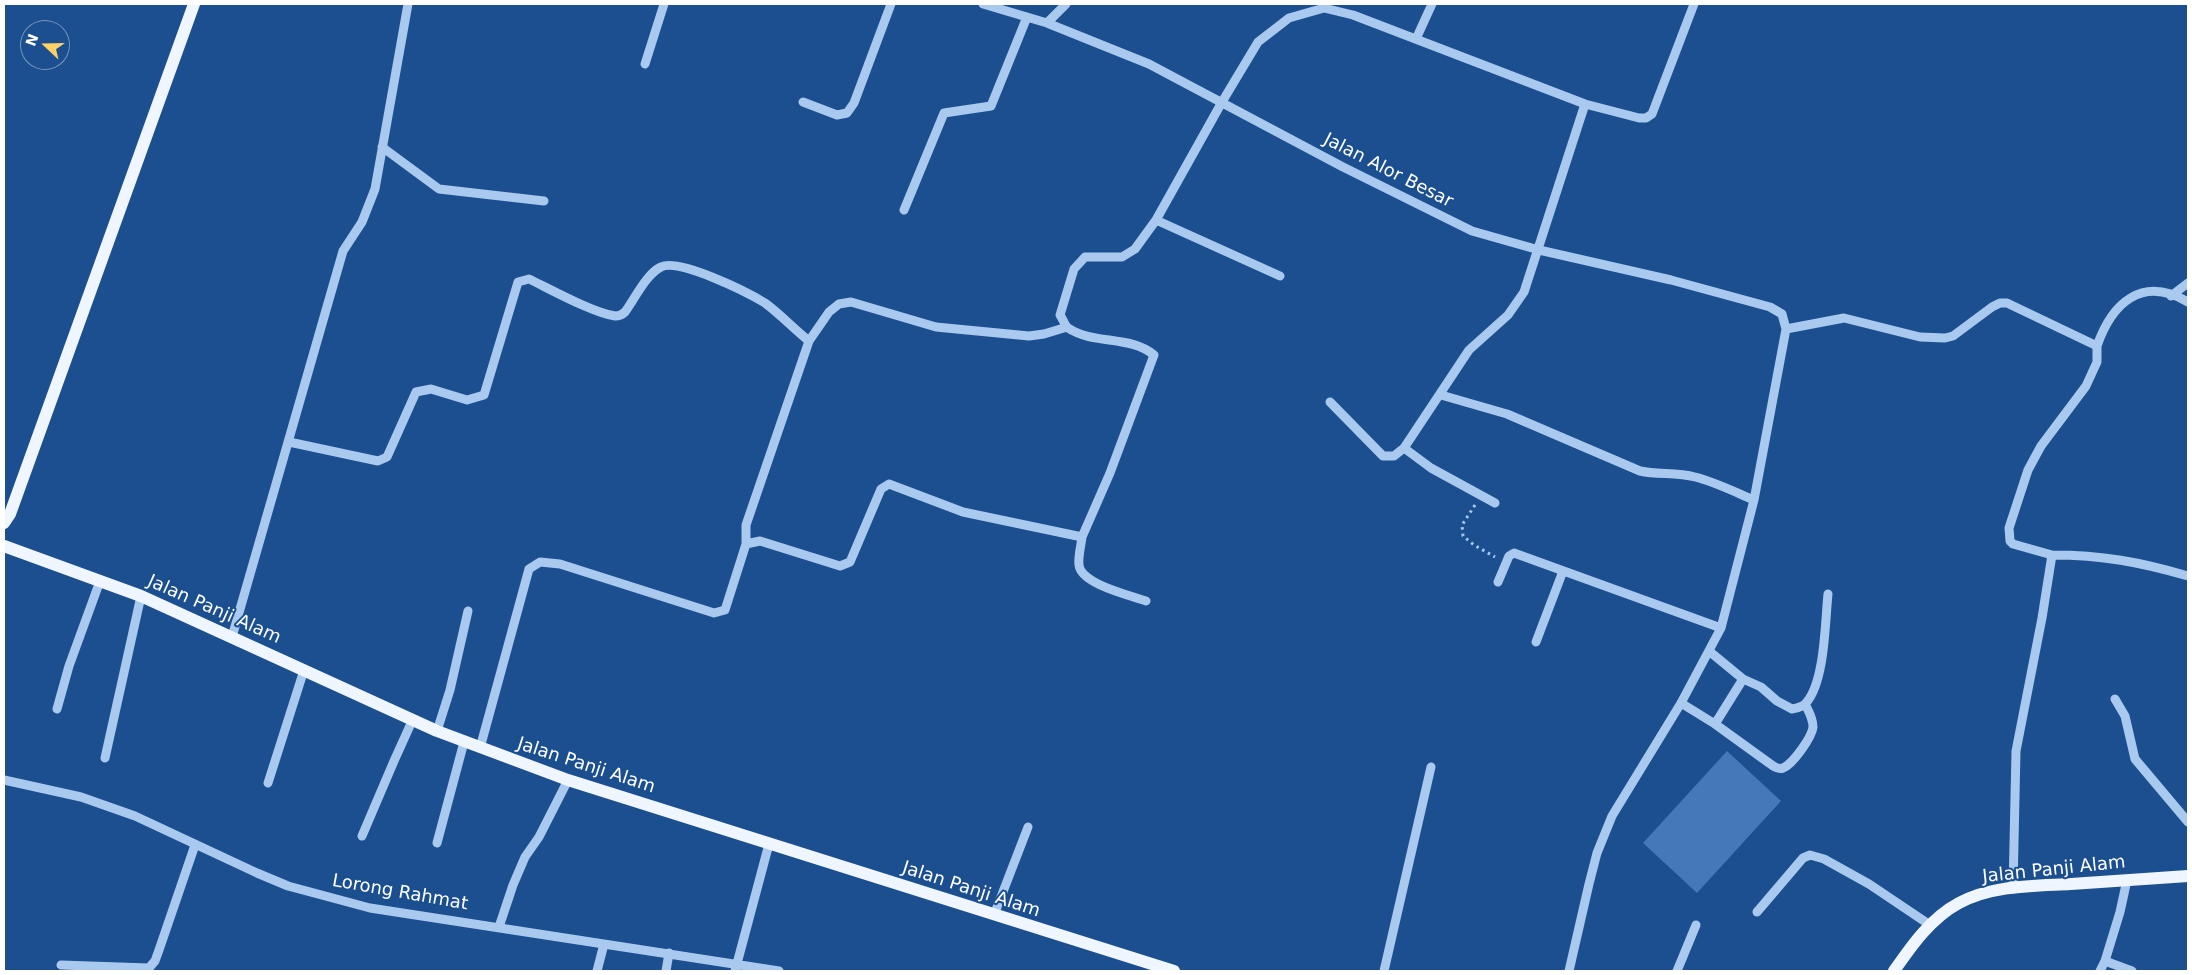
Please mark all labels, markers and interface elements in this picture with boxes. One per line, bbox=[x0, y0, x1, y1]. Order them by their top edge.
north arrow bbox=[20, 20, 70, 70]
text: N bbox=[22, 32, 41, 48]
street label: Jalan Alor Besar bbox=[1320, 129, 1456, 213]
street label: Jalan Panji Alam bbox=[144, 571, 284, 649]
street label: Jalan Panji Alam bbox=[514, 734, 658, 798]
street label: Jalan Panji Alam bbox=[1981, 852, 2127, 888]
street label: Jalan Panji Alam bbox=[899, 858, 1043, 922]
street label: Lorong Rahmat bbox=[330, 870, 470, 916]

